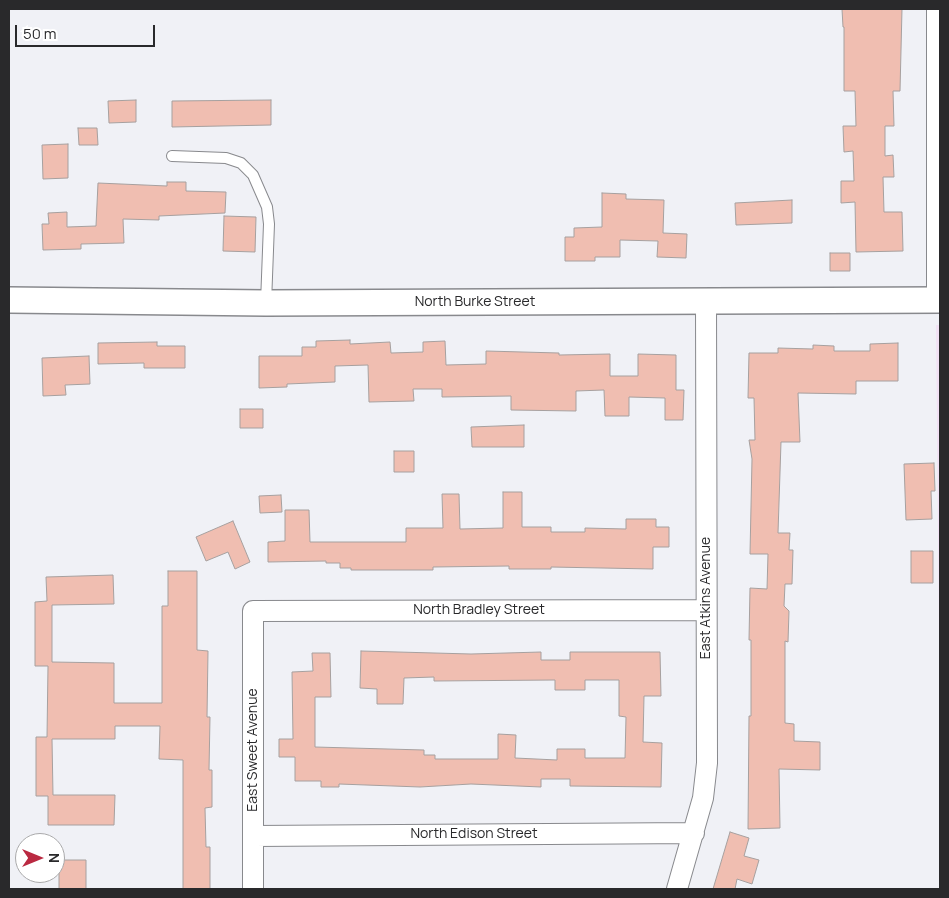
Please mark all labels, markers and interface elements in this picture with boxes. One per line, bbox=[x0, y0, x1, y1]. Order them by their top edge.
scale bar bbox=[18, 15, 158, 47]
text: 50 m bbox=[23, 23, 57, 44]
street label: North Burke Street bbox=[415, 294, 535, 310]
street label: East Atkins Avenue bbox=[698, 537, 714, 659]
street label: North Bradley Street bbox=[413, 602, 545, 618]
street label: East Sweet Avenue bbox=[245, 688, 261, 812]
street label: North Edison Street bbox=[410, 826, 538, 842]
north arrow bbox=[15, 833, 65, 883]
text: N bbox=[45, 853, 64, 863]

